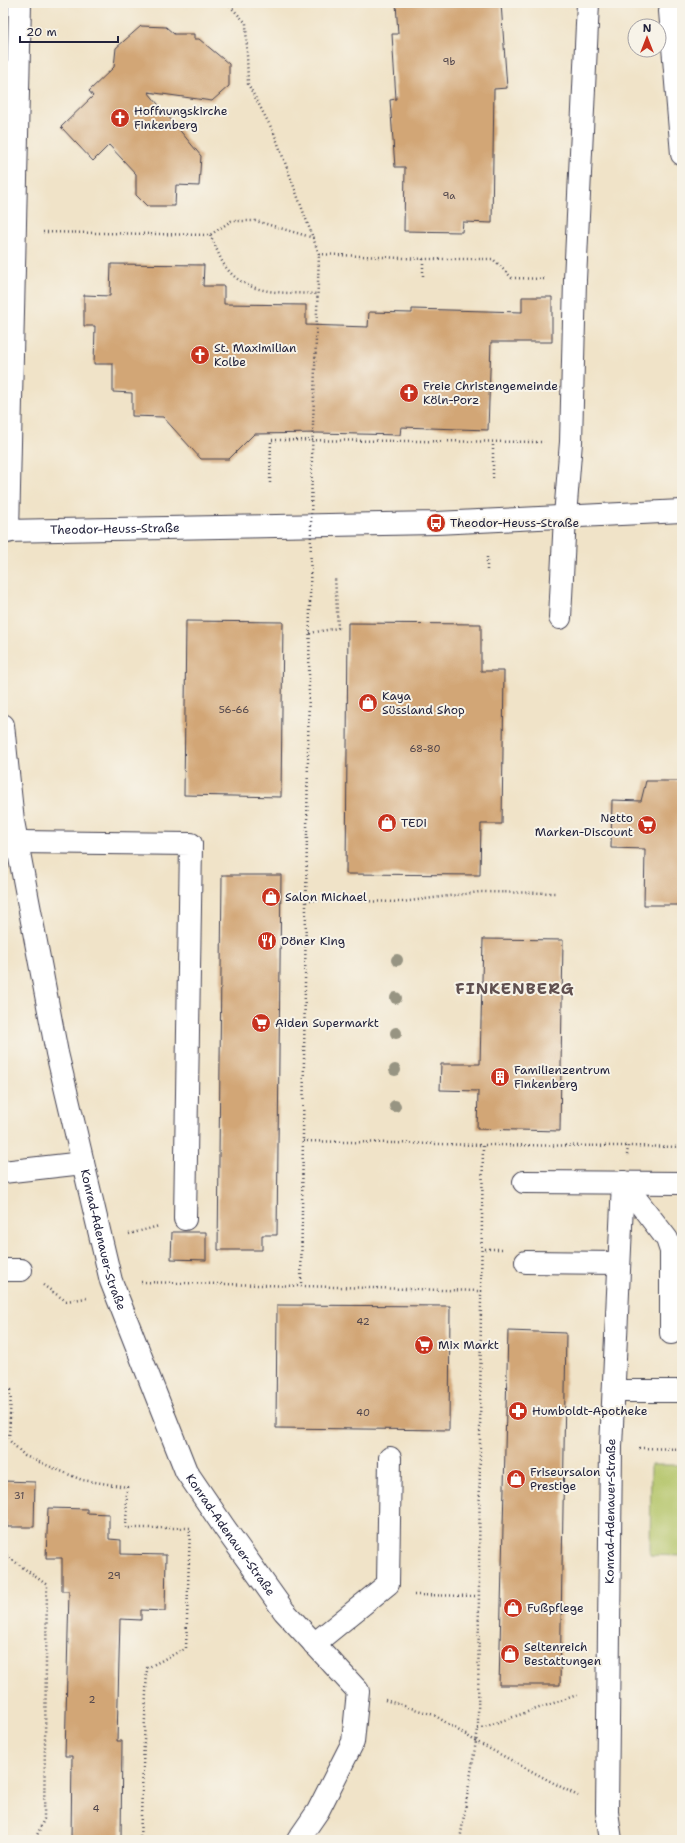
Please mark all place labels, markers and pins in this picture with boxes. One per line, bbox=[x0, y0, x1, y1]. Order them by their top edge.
place label: Hoffnungskirche Finkenberg bbox=[134, 103, 228, 133]
church icon: Hoffnungskirche Finkenberg bbox=[109, 107, 131, 129]
place label: St. Maximilian Kolbe bbox=[214, 340, 296, 370]
church icon: St. Maximilian Kolbe bbox=[189, 344, 211, 366]
place label: Freie Christengemeinde Köln-Porz bbox=[423, 378, 558, 408]
church icon: Freie Christengemeinde Köln-Porz bbox=[398, 382, 420, 404]
bus stop icon: Theodor-Heuss-Straße bbox=[425, 512, 447, 534]
place label: Theodor-Heuss-Straße bbox=[450, 515, 579, 531]
place label: Kaya Süssland Shop bbox=[382, 688, 465, 718]
shop icon: Kaya Süssland Shop bbox=[357, 692, 379, 714]
place label: Netto Marken-Discount bbox=[535, 810, 633, 840]
shop icon: TEDi bbox=[376, 812, 398, 834]
supermarket icon: Netto Marken-Discount bbox=[636, 814, 658, 836]
place label: TEDi bbox=[401, 815, 427, 831]
shop icon: Salon Michael bbox=[260, 886, 282, 908]
place label: Salon Michael bbox=[285, 889, 367, 905]
restaurant icon: Döner King bbox=[256, 930, 278, 952]
place label: Döner King bbox=[281, 933, 345, 949]
supermarket icon: Aiden Supermarkt bbox=[250, 1012, 272, 1034]
place label: Aiden Supermarkt bbox=[275, 1015, 379, 1031]
place label: Familienzentrum Finkenberg bbox=[514, 1062, 610, 1092]
building icon: Familienzentrum Finkenberg bbox=[489, 1066, 511, 1088]
supermarket icon: Mix Markt bbox=[413, 1334, 435, 1356]
place label: Mix Markt bbox=[438, 1337, 499, 1353]
pharmacy icon: Humboldt-Apotheke bbox=[507, 1400, 529, 1422]
place label: Humboldt-Apotheke bbox=[532, 1403, 648, 1419]
place label: Friseursalon Prestige bbox=[530, 1464, 600, 1494]
shop icon: Friseursalon Prestige bbox=[505, 1468, 527, 1490]
shop icon: Fußpflege bbox=[502, 1597, 524, 1619]
place label: Fußpflege bbox=[527, 1600, 584, 1616]
place label: Seltenreich Bestattungen bbox=[524, 1639, 601, 1669]
shop icon: Seltenreich Bestattungen bbox=[499, 1643, 521, 1665]

